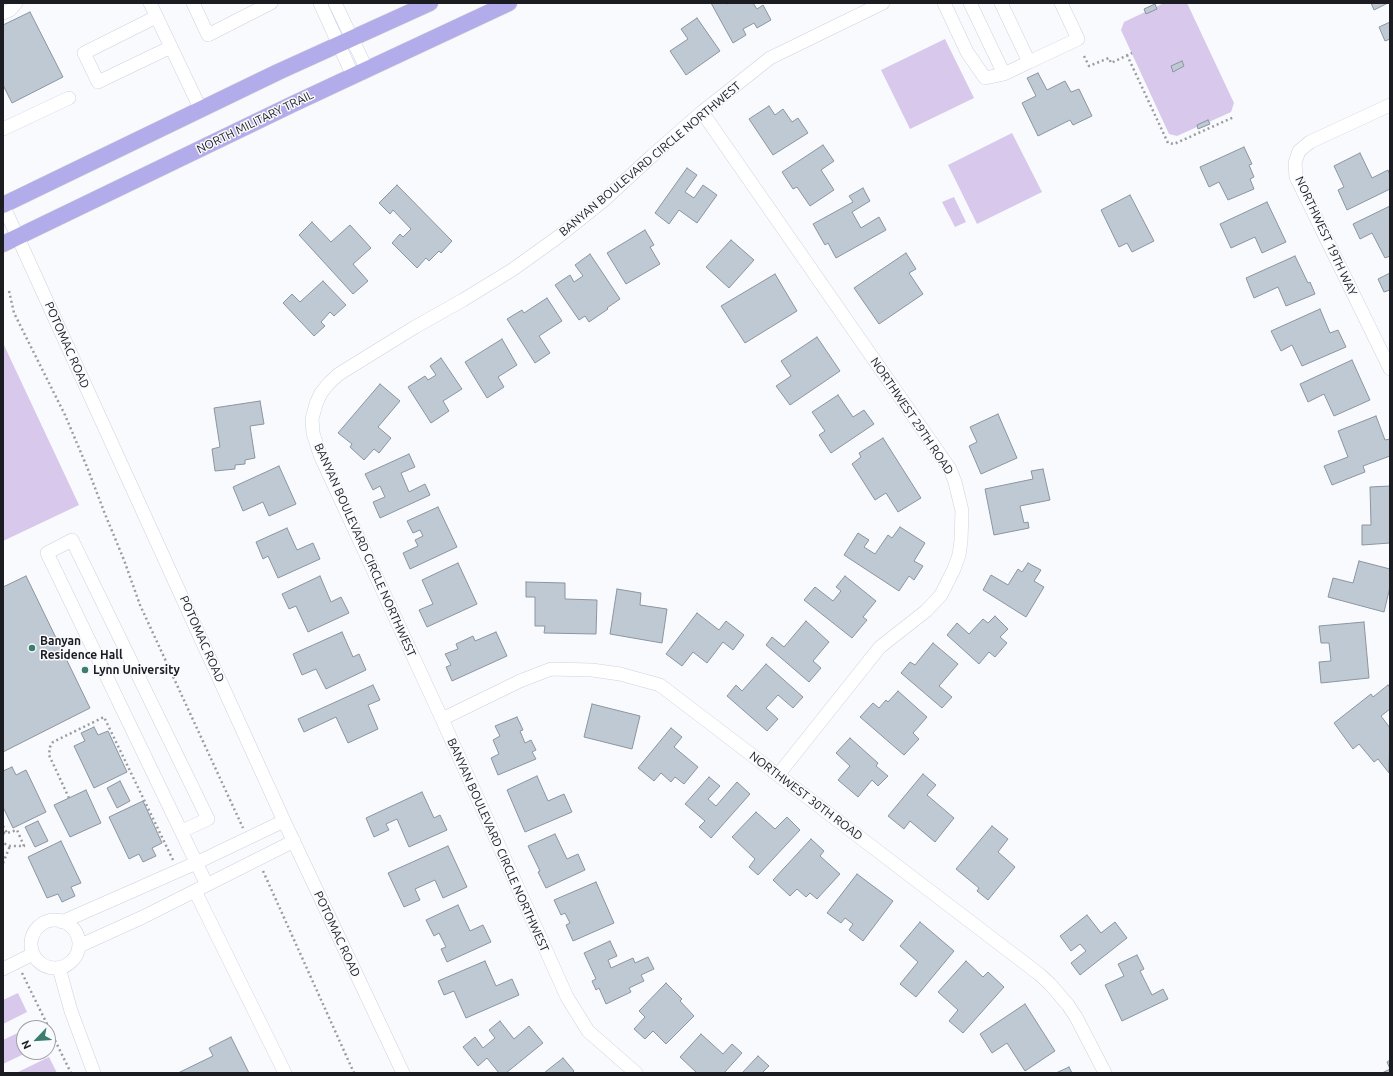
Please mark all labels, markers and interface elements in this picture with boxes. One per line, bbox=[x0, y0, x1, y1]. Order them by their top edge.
street label: BANYAN BOULEVARD CIRCLE NORTHWEST bbox=[556, 79, 744, 239]
street label: NORTH MILITARY TRAIL bbox=[194, 87, 316, 157]
street label: NORTHWEST 19TH WAY bbox=[1292, 174, 1360, 298]
street label: POTOMAC ROAD bbox=[41, 299, 93, 391]
street label: NORTHWEST 29TH ROAD bbox=[867, 355, 957, 477]
street label: BANYAN BOULEVARD CIRCLE NORTHWEST bbox=[311, 441, 419, 659]
street label: POTOMAC ROAD bbox=[176, 593, 228, 685]
place label: Banyan Residence Hall bbox=[40, 634, 123, 662]
marker: Banyan Residence Hall bbox=[27, 643, 37, 653]
place label: Lynn University bbox=[93, 663, 180, 677]
marker: Lynn University bbox=[80, 665, 90, 675]
street label: BANYAN BOULEVARD CIRCLE NORTHWEST bbox=[444, 736, 552, 954]
street label: NORTHWEST 30TH ROAD bbox=[747, 749, 865, 843]
street label: POTOMAC ROAD bbox=[311, 889, 363, 979]
north arrow bbox=[16, 1020, 56, 1060]
text: N bbox=[19, 1038, 33, 1051]

